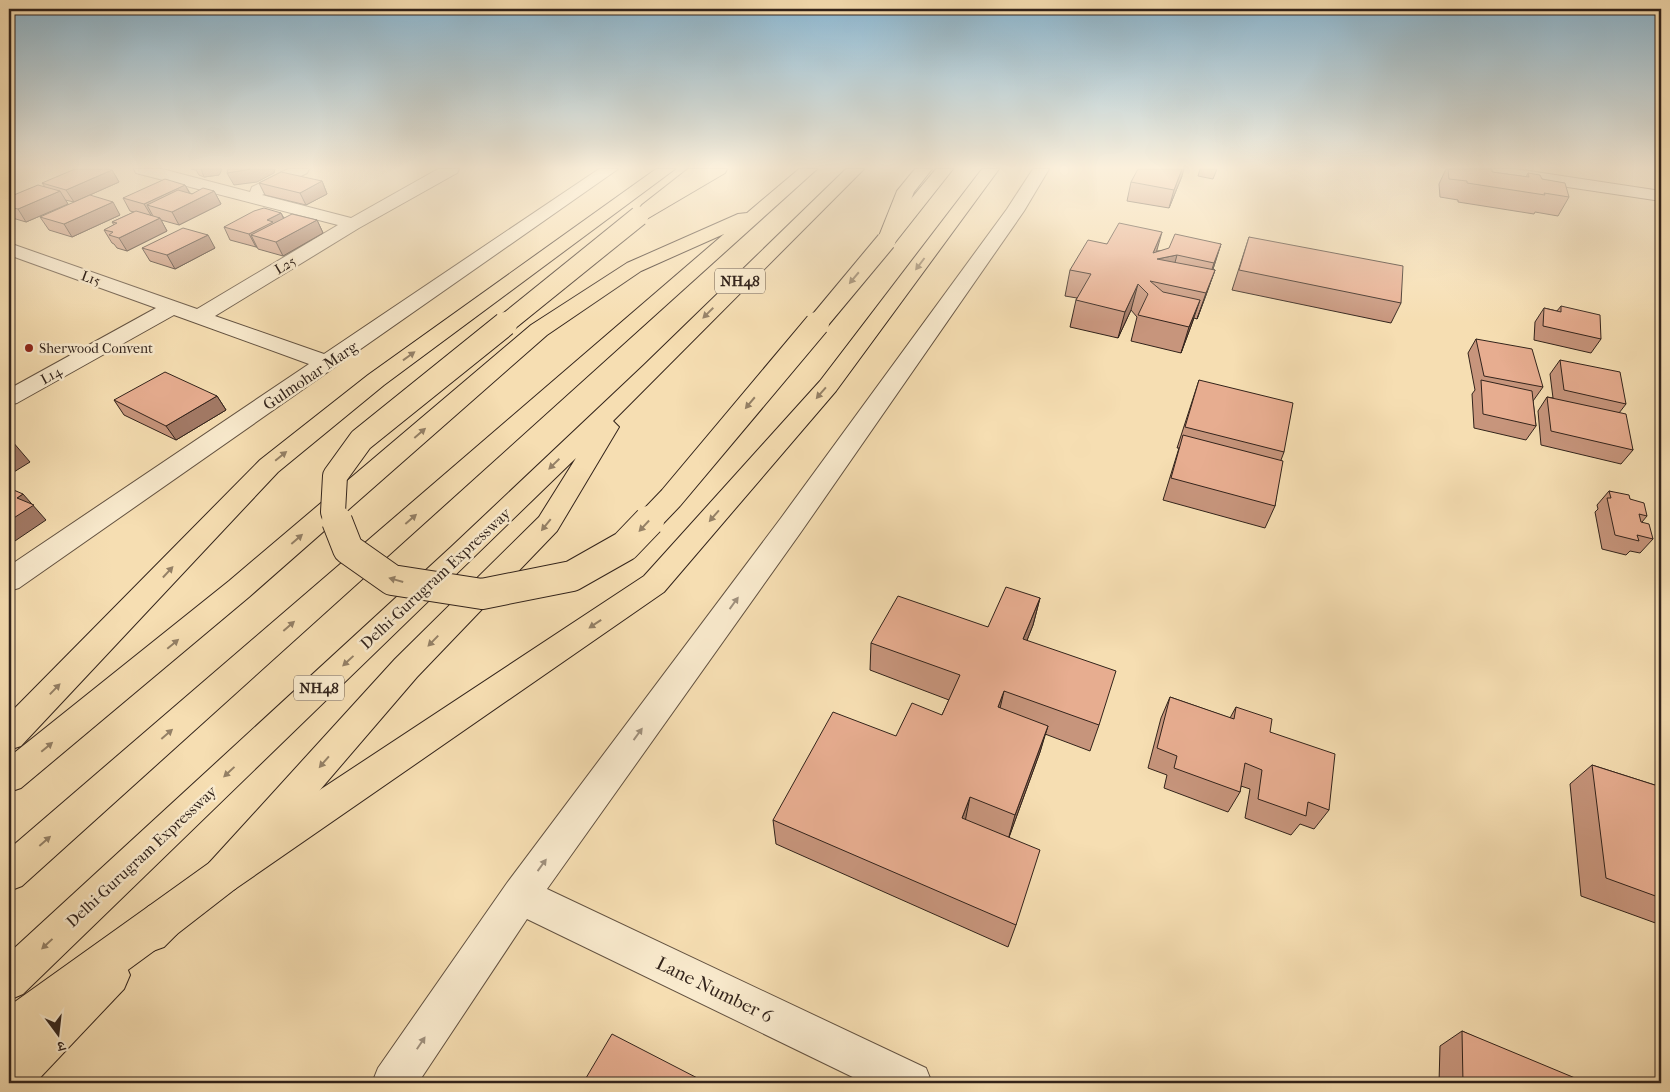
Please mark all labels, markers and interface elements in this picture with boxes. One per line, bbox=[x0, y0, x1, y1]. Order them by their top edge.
street label: L25 bbox=[272, 253, 299, 278]
one-way arrow bbox=[914, 257, 925, 270]
street label: L15 bbox=[79, 267, 103, 290]
road number: NH48 bbox=[715, 268, 765, 294]
one-way arrow bbox=[849, 272, 860, 285]
one-way arrow bbox=[702, 307, 714, 319]
street label: Gulmohar Marg bbox=[259, 337, 362, 414]
place label: Sherwood Convent bbox=[39, 340, 153, 357]
marker: Sherwood Convent bbox=[23, 342, 35, 354]
one-way arrow bbox=[403, 351, 416, 361]
street label: L14 bbox=[38, 362, 65, 388]
one-way arrow bbox=[816, 387, 827, 400]
one-way arrow bbox=[745, 397, 756, 409]
one-way arrow bbox=[413, 427, 426, 438]
one-way arrow bbox=[274, 450, 287, 461]
one-way arrow bbox=[548, 458, 560, 470]
street label: Delhi-Gurugram Expressway bbox=[356, 503, 515, 653]
one-way arrow bbox=[709, 509, 720, 522]
one-way arrow bbox=[405, 513, 417, 525]
one-way arrow bbox=[540, 518, 551, 531]
one-way arrow bbox=[638, 520, 650, 532]
one-way arrow bbox=[290, 533, 302, 545]
one-way arrow bbox=[162, 566, 174, 578]
one-way arrow bbox=[388, 575, 403, 583]
one-way arrow bbox=[729, 596, 739, 610]
one-way arrow bbox=[588, 619, 602, 629]
one-way arrow bbox=[283, 621, 296, 632]
one-way arrow bbox=[427, 635, 439, 647]
one-way arrow bbox=[166, 638, 179, 649]
one-way arrow bbox=[342, 655, 354, 667]
road number: NH48 bbox=[294, 676, 344, 700]
one-way arrow bbox=[49, 683, 61, 695]
one-way arrow bbox=[633, 727, 643, 741]
one-way arrow bbox=[161, 728, 174, 739]
one-way arrow bbox=[41, 742, 54, 753]
one-way arrow bbox=[318, 755, 330, 767]
one-way arrow bbox=[224, 766, 236, 778]
street label: Delhi-Gurugram Expressway bbox=[62, 781, 221, 931]
one-way arrow bbox=[39, 835, 51, 847]
one-way arrow bbox=[537, 858, 547, 872]
one-way arrow bbox=[42, 938, 54, 950]
street label: Lane Number 6 bbox=[653, 952, 777, 1028]
north arrow bbox=[32, 1010, 82, 1060]
one-way arrow bbox=[416, 1036, 426, 1050]
text: उ bbox=[55, 1037, 68, 1055]

